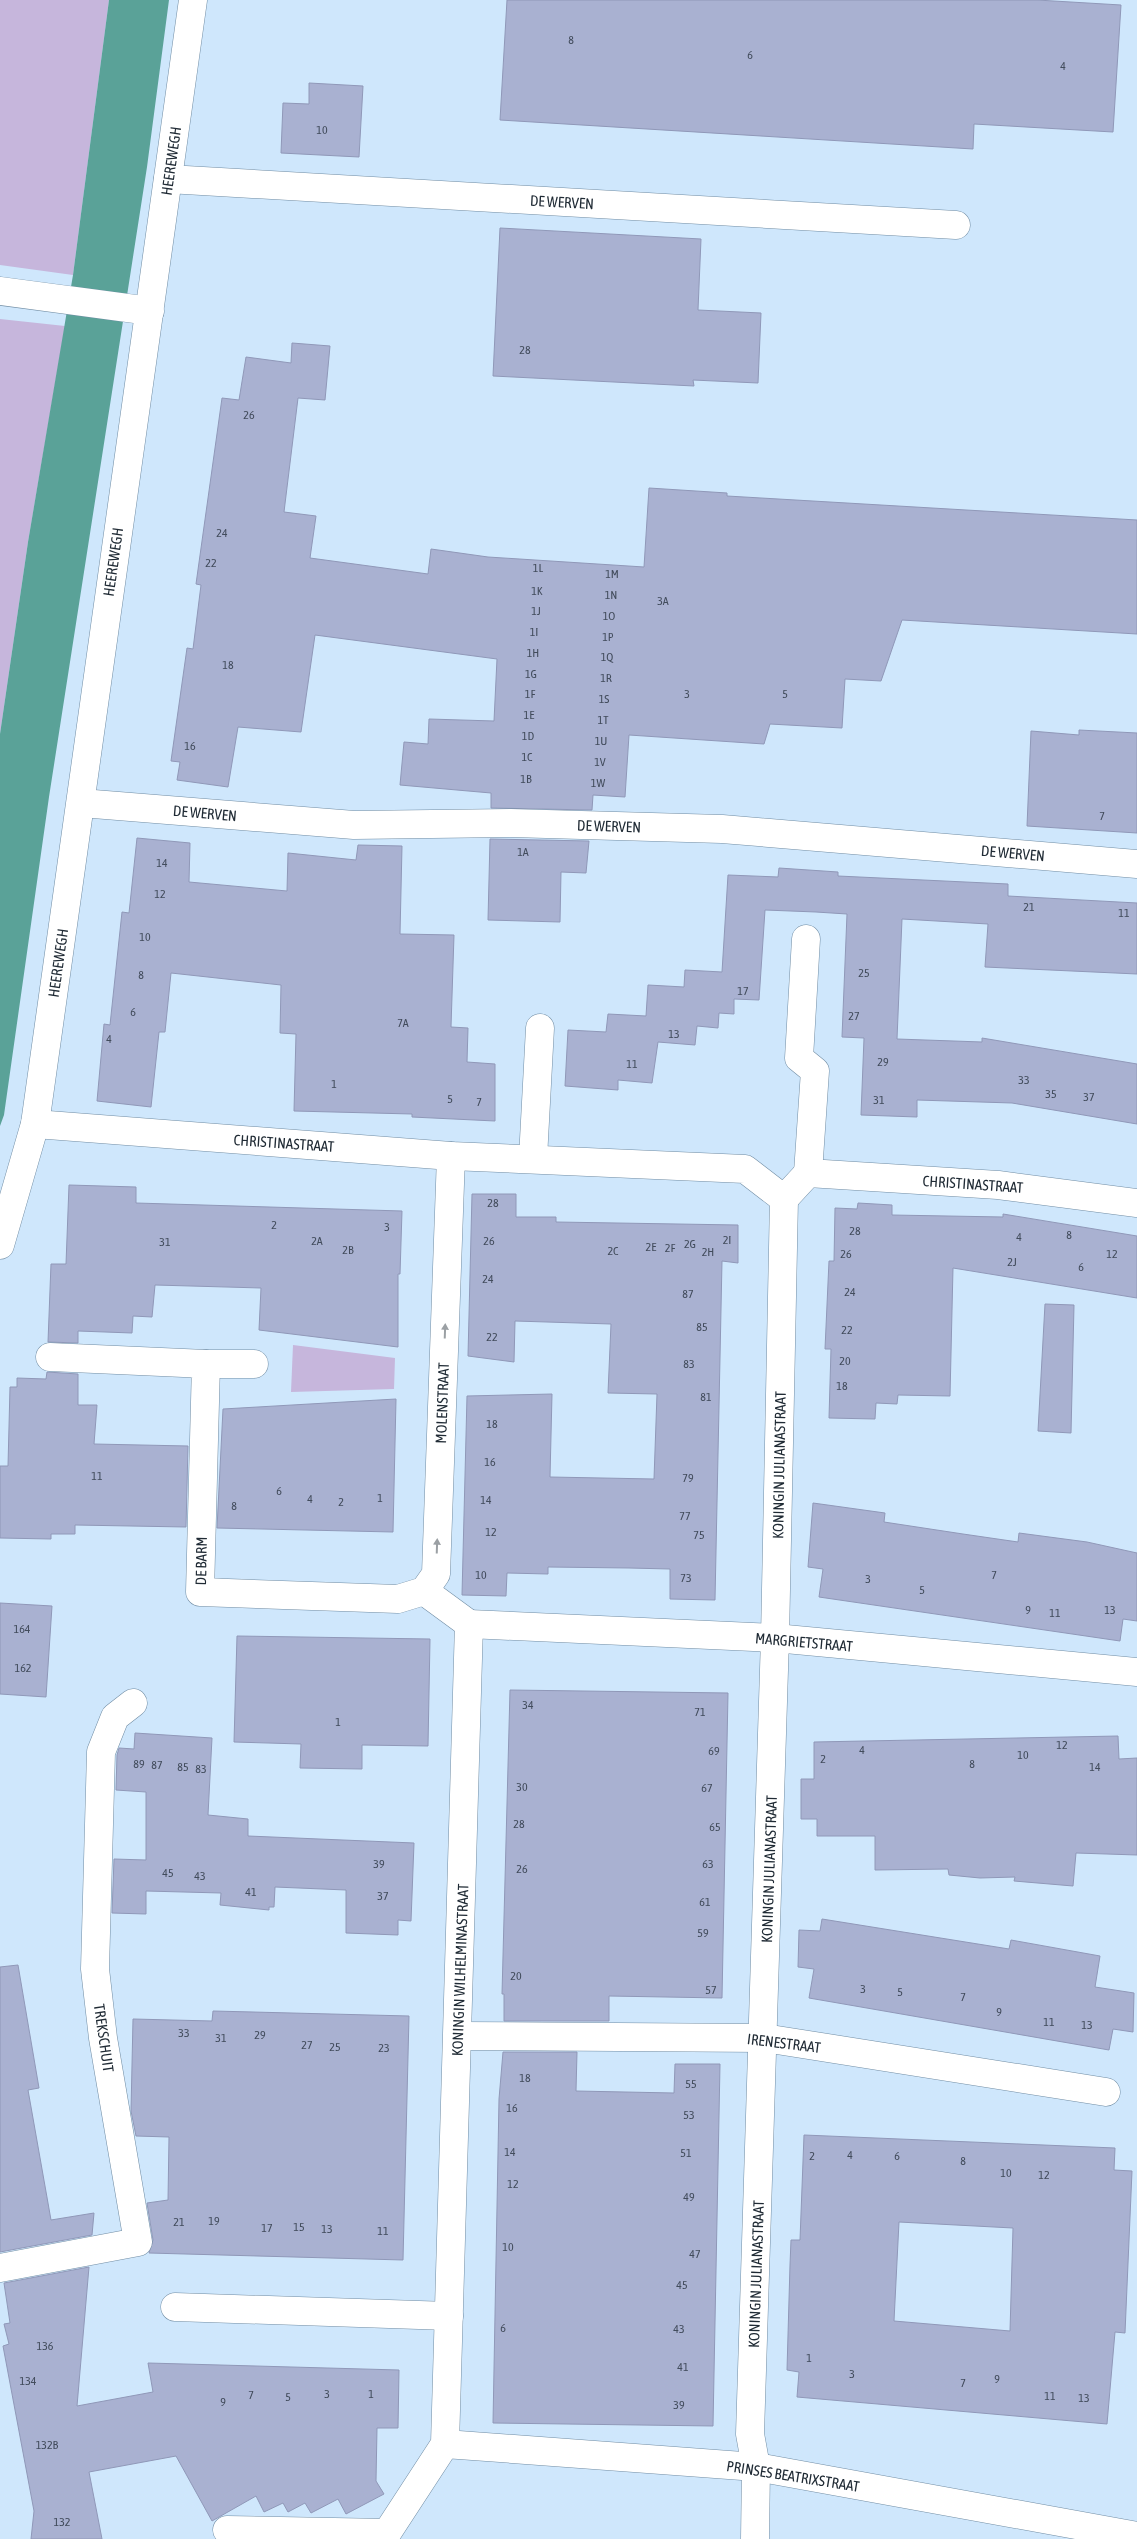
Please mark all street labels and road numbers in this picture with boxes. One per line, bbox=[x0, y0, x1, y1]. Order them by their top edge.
street label: HEEREWEGH bbox=[158, 125, 184, 197]
street label: DE WERVEN bbox=[530, 192, 594, 212]
street label: HEEREWEGH bbox=[100, 526, 126, 598]
street label: DE WERVEN bbox=[172, 802, 238, 824]
street label: DE WERVEN bbox=[577, 816, 641, 836]
street label: DE WERVEN bbox=[980, 842, 1046, 864]
street label: HEEREWEGH bbox=[45, 927, 71, 999]
street label: CHRISTINASTRAAT bbox=[233, 1131, 335, 1155]
street label: CHRISTINASTRAAT bbox=[922, 1172, 1024, 1196]
street label: MOLENSTRAAT bbox=[432, 1362, 452, 1444]
street label: KONINGIN JULIANASTRAAT bbox=[769, 1391, 789, 1539]
street label: DE BARM bbox=[192, 1536, 210, 1586]
street label: MARGRIETSTRAAT bbox=[754, 1629, 854, 1655]
street label: KONINGIN JULIANASTRAAT bbox=[758, 1794, 780, 1943]
street label: KONINGIN WILHELMINASTRAAT bbox=[448, 1883, 472, 2056]
street label: TREKSCHUIT bbox=[91, 2003, 117, 2074]
street label: IRENESTRAAT bbox=[746, 2030, 822, 2056]
street label: KONINGIN JULIANASTRAAT bbox=[745, 2199, 767, 2348]
street label: PRINSES BEATRIXSTRAAT bbox=[725, 2457, 861, 2495]

